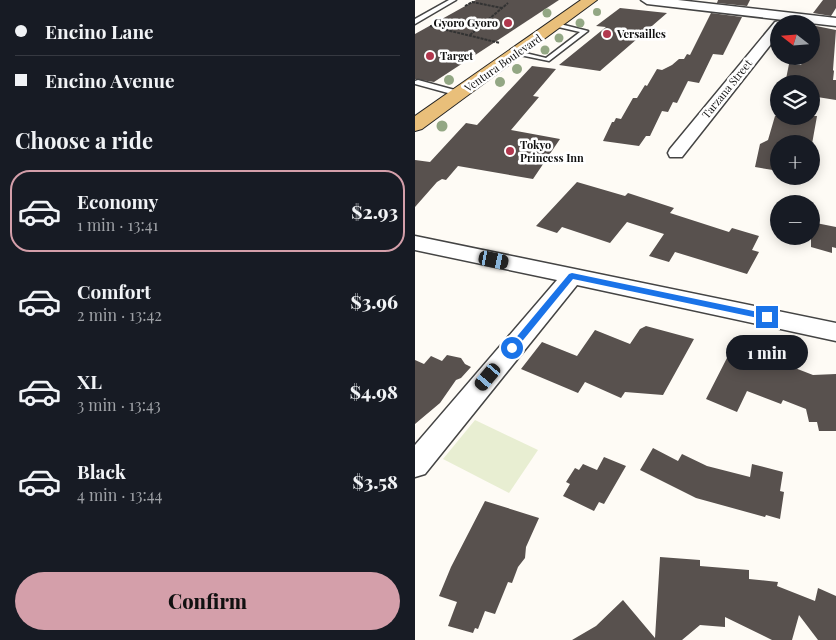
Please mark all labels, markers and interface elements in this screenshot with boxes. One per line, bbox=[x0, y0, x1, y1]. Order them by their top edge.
place label: Gyoro Gyoro bbox=[434, 15, 498, 30]
north arrow bbox=[770, 15, 820, 65]
map controls bbox=[770, 15, 820, 245]
marker: Gyoro Gyoro bbox=[502, 17, 514, 29]
text: Encino Lane bbox=[45, 18, 154, 44]
place label: Versailles bbox=[616, 26, 666, 41]
marker: Versailles bbox=[601, 28, 613, 40]
street label: Ventura Boulevard bbox=[460, 30, 545, 96]
place label: Target bbox=[440, 48, 473, 63]
marker: Target bbox=[424, 50, 436, 62]
street label: Tarzana Street bbox=[698, 56, 755, 121]
text: Encino Avenue bbox=[45, 67, 174, 93]
button: layers bbox=[770, 75, 820, 125]
text: Choose a ride bbox=[15, 125, 153, 155]
button: + bbox=[770, 135, 820, 185]
place label: Tokyo Princess Inn bbox=[520, 137, 584, 165]
marker: Tokyo Princess Inn bbox=[504, 145, 516, 157]
text: Economy bbox=[77, 188, 158, 214]
icon: car bbox=[17, 189, 62, 234]
button: − bbox=[770, 195, 820, 245]
text: $2.93 bbox=[351, 198, 398, 224]
text: 1 min · 13:41 bbox=[77, 214, 159, 235]
car bbox=[477, 250, 510, 270]
text: Comfort bbox=[77, 278, 151, 304]
icon: car bbox=[17, 279, 62, 324]
text: $3.96 bbox=[351, 288, 398, 314]
text: 2 min · 13:42 bbox=[77, 304, 162, 325]
route end bbox=[756, 306, 778, 328]
callout: 1 min bbox=[726, 334, 808, 370]
route start bbox=[501, 337, 523, 359]
text: 1 min bbox=[747, 342, 787, 363]
car bbox=[472, 361, 503, 393]
text: XL bbox=[77, 368, 102, 394]
icon: car bbox=[17, 369, 62, 414]
text: $4.98 bbox=[350, 378, 398, 404]
text: 3 min · 13:43 bbox=[77, 394, 161, 415]
text: Black bbox=[77, 458, 126, 484]
icon: car bbox=[17, 459, 62, 504]
text: $3.58 bbox=[353, 468, 398, 494]
text: 4 min · 13:44 bbox=[77, 484, 162, 505]
button: Confirm bbox=[15, 572, 400, 630]

